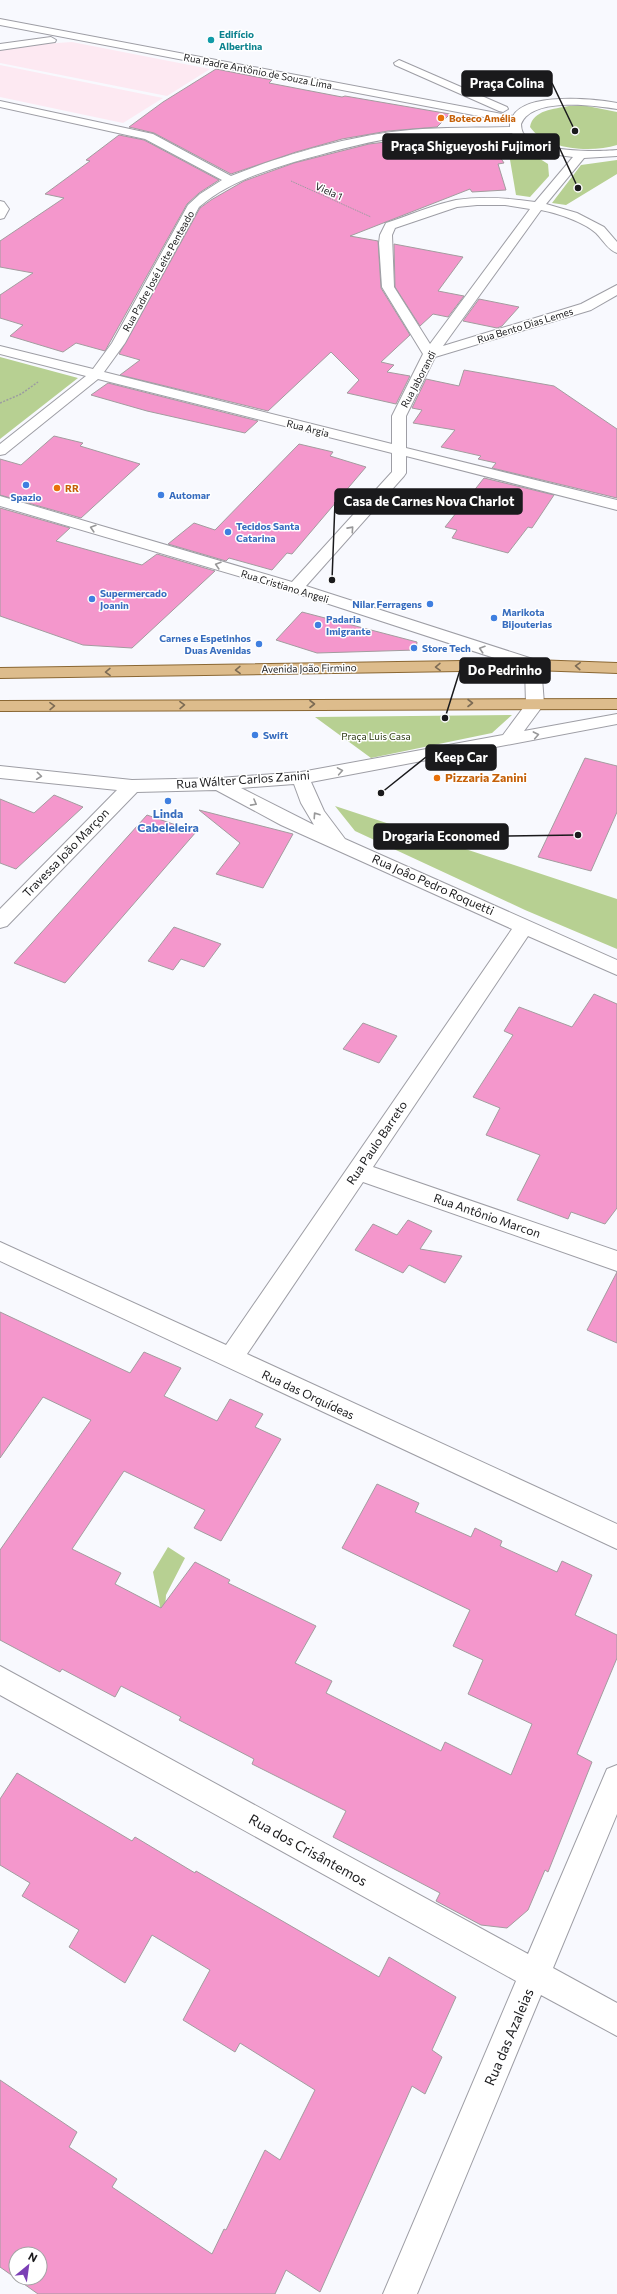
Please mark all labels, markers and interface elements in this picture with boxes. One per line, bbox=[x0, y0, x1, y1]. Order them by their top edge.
place label: Edifício Albertina bbox=[219, 28, 262, 52]
marker: Edifício Albertina bbox=[206, 35, 216, 45]
street label: Rua Padre Antônio de Souza Lima bbox=[183, 51, 333, 91]
callout: Praça Colina bbox=[462, 71, 552, 96]
text: Praça Colina bbox=[470, 75, 544, 91]
place label: Boteco Amélia bbox=[449, 112, 516, 124]
marker: Boteco Amélia bbox=[436, 113, 446, 123]
callout: Praça Shigueyoshi Fujimori bbox=[383, 134, 559, 159]
text: Praça Shigueyoshi Fujimori bbox=[391, 138, 551, 154]
street label: Viela 1 bbox=[313, 180, 345, 202]
street label: Rua Padre José Leite Penteado bbox=[120, 208, 196, 334]
street label: Rua Bento Dias Lemes bbox=[475, 305, 575, 345]
street label: Rua Jaborandi bbox=[398, 349, 438, 409]
street label: Rua Argia bbox=[285, 417, 331, 439]
marker: Spazio bbox=[21, 480, 31, 490]
place label: RR bbox=[65, 482, 79, 494]
marker: RR bbox=[52, 483, 62, 493]
place label: Automar bbox=[169, 489, 210, 501]
callout: Casa de Carnes Nova Charlot bbox=[335, 489, 522, 514]
marker: Automar bbox=[156, 490, 166, 500]
place label: Spazio bbox=[10, 491, 42, 503]
text: Casa de Carnes Nova Charlot bbox=[344, 493, 515, 509]
place label: Tecidos Santa Catarina bbox=[236, 520, 299, 544]
one-way arrow bbox=[90, 524, 97, 533]
one-way arrow bbox=[346, 526, 353, 534]
marker: Tecidos Santa Catarina bbox=[223, 527, 233, 537]
one-way arrow bbox=[214, 561, 221, 570]
street label: Rua Cristiano Angeli bbox=[240, 567, 330, 605]
place label: Supermercado Joanin bbox=[100, 587, 167, 611]
marker: Supermercado Joanin bbox=[87, 594, 97, 604]
place label: Nilar Ferragens bbox=[352, 598, 422, 610]
marker: Nilar Ferragens bbox=[425, 599, 435, 609]
place label: Marikota Bijouterias bbox=[502, 606, 552, 630]
place label: Padaria Imigrante bbox=[326, 613, 371, 637]
marker: Marikota Bijouterias bbox=[489, 613, 499, 623]
marker: Padaria Imigrante bbox=[313, 620, 323, 630]
place label: Carnes e Espetinhos Duas Avenidas bbox=[159, 632, 251, 656]
marker: Carnes e Espetinhos Duas Avenidas bbox=[254, 639, 264, 649]
place label: Store Tech bbox=[422, 642, 471, 654]
marker: Store Tech bbox=[409, 643, 419, 653]
one-way arrow bbox=[479, 645, 486, 654]
callout: Do Pedrinho bbox=[460, 658, 550, 683]
street label: Avenida João Firmino bbox=[261, 661, 357, 675]
one-way arrow bbox=[435, 662, 441, 671]
text: Do Pedrinho bbox=[468, 662, 542, 678]
one-way arrow bbox=[575, 662, 581, 671]
one-way arrow bbox=[235, 666, 241, 674]
one-way arrow bbox=[105, 668, 111, 676]
one-way arrow bbox=[467, 699, 473, 707]
one-way arrow bbox=[179, 700, 185, 709]
one-way arrow bbox=[309, 700, 315, 708]
one-way arrow bbox=[49, 702, 55, 710]
place label: Swift bbox=[263, 729, 288, 741]
marker: Swift bbox=[250, 730, 260, 740]
park label: Praça Luis Casa bbox=[341, 730, 411, 742]
one-way arrow bbox=[533, 731, 539, 740]
callout: Keep Car bbox=[426, 745, 496, 770]
text: Keep Car bbox=[434, 749, 488, 765]
street label: Rua Wálter Carlos Zanini bbox=[176, 767, 310, 791]
one-way arrow bbox=[337, 767, 343, 776]
place label: Pizzaria Zanini bbox=[445, 770, 527, 784]
one-way arrow bbox=[36, 771, 42, 780]
marker: Pizzaria Zanini bbox=[432, 773, 442, 783]
marker: Linda Cabeleleira bbox=[163, 796, 173, 806]
one-way arrow bbox=[249, 798, 257, 805]
street label: Travessa João Marçon bbox=[19, 805, 112, 900]
place label: Linda Cabeleleira bbox=[137, 806, 199, 834]
one-way arrow bbox=[313, 812, 321, 819]
callout: Drogaria Economed bbox=[374, 824, 508, 849]
text: Drogaria Economed bbox=[382, 828, 500, 844]
street label: Rua Joâo Pedro Roquetti bbox=[370, 851, 497, 918]
street label: Rua Paulo Barreto bbox=[343, 1098, 409, 1187]
street label: Rua Antônio Marcon bbox=[432, 1190, 543, 1240]
street label: Rua das Orquídeas bbox=[260, 1367, 357, 1422]
street label: Rua dos Crisântemos bbox=[246, 1810, 370, 1889]
street label: Rua das Azaleias bbox=[480, 1986, 537, 2088]
north arrow bbox=[8, 2246, 48, 2286]
text: N bbox=[26, 2249, 40, 2265]

